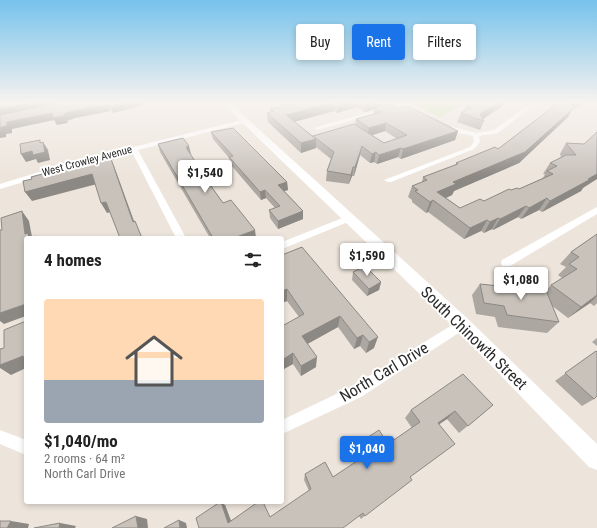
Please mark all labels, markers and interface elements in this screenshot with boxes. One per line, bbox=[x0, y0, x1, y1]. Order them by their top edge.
chip: Buy bbox=[296, 24, 344, 60]
chip: Rent bbox=[352, 24, 405, 60]
chip: Filters bbox=[413, 24, 476, 60]
street label: West Crowley Avenue bbox=[41, 143, 133, 179]
pin: $1,540 bbox=[172, 160, 238, 194]
text: $1,540 bbox=[187, 165, 223, 180]
pin: $1,590 bbox=[334, 243, 400, 277]
text: $1,590 bbox=[349, 248, 385, 263]
icon: filters bbox=[242, 249, 264, 271]
text: 4 homes bbox=[44, 250, 102, 270]
pin: $1,080 bbox=[488, 267, 554, 301]
text: $1,080 bbox=[503, 272, 539, 287]
street label: South Chinowth Street bbox=[417, 282, 531, 394]
icon: home bbox=[118, 325, 190, 397]
street label: North Carl Drive bbox=[336, 338, 432, 406]
text: $1,040/mo bbox=[44, 431, 118, 451]
pin: $1,040 bbox=[334, 436, 400, 470]
text: $1,040 bbox=[349, 441, 385, 456]
text: 2 rooms · 64 m² bbox=[44, 451, 125, 466]
text: North Carl Drive bbox=[44, 466, 125, 481]

